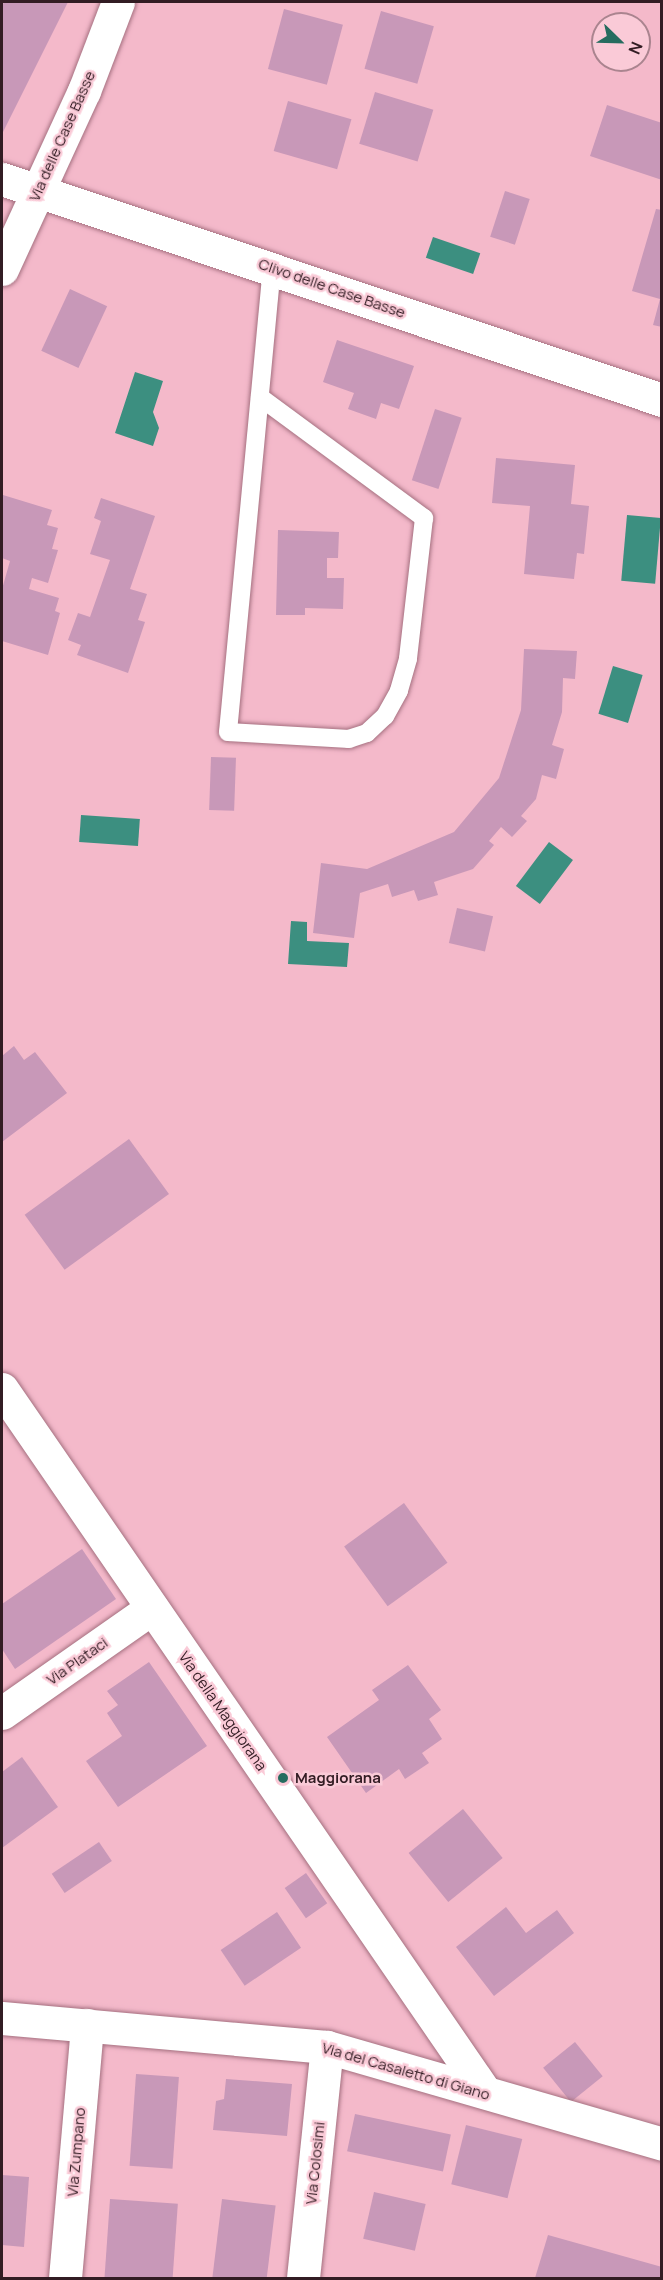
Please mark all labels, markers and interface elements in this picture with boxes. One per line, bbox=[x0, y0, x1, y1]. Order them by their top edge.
north arrow bbox=[591, 12, 651, 72]
text: N bbox=[623, 39, 648, 58]
street label: Via delle Case Basse bbox=[25, 68, 99, 204]
street label: Clivo delle Case Basse bbox=[256, 254, 408, 322]
street label: Via Plataci bbox=[43, 1633, 111, 1689]
street label: Via della Maggiorana bbox=[175, 1648, 271, 1774]
place label: Maggiorana bbox=[295, 1769, 381, 1787]
marker: Maggiorana bbox=[276, 1771, 290, 1785]
street label: Via del Casaletto di Giano bbox=[320, 2038, 492, 2104]
street label: Via Zumpano bbox=[63, 2107, 89, 2197]
street label: Via Colosimi bbox=[302, 2121, 328, 2205]

